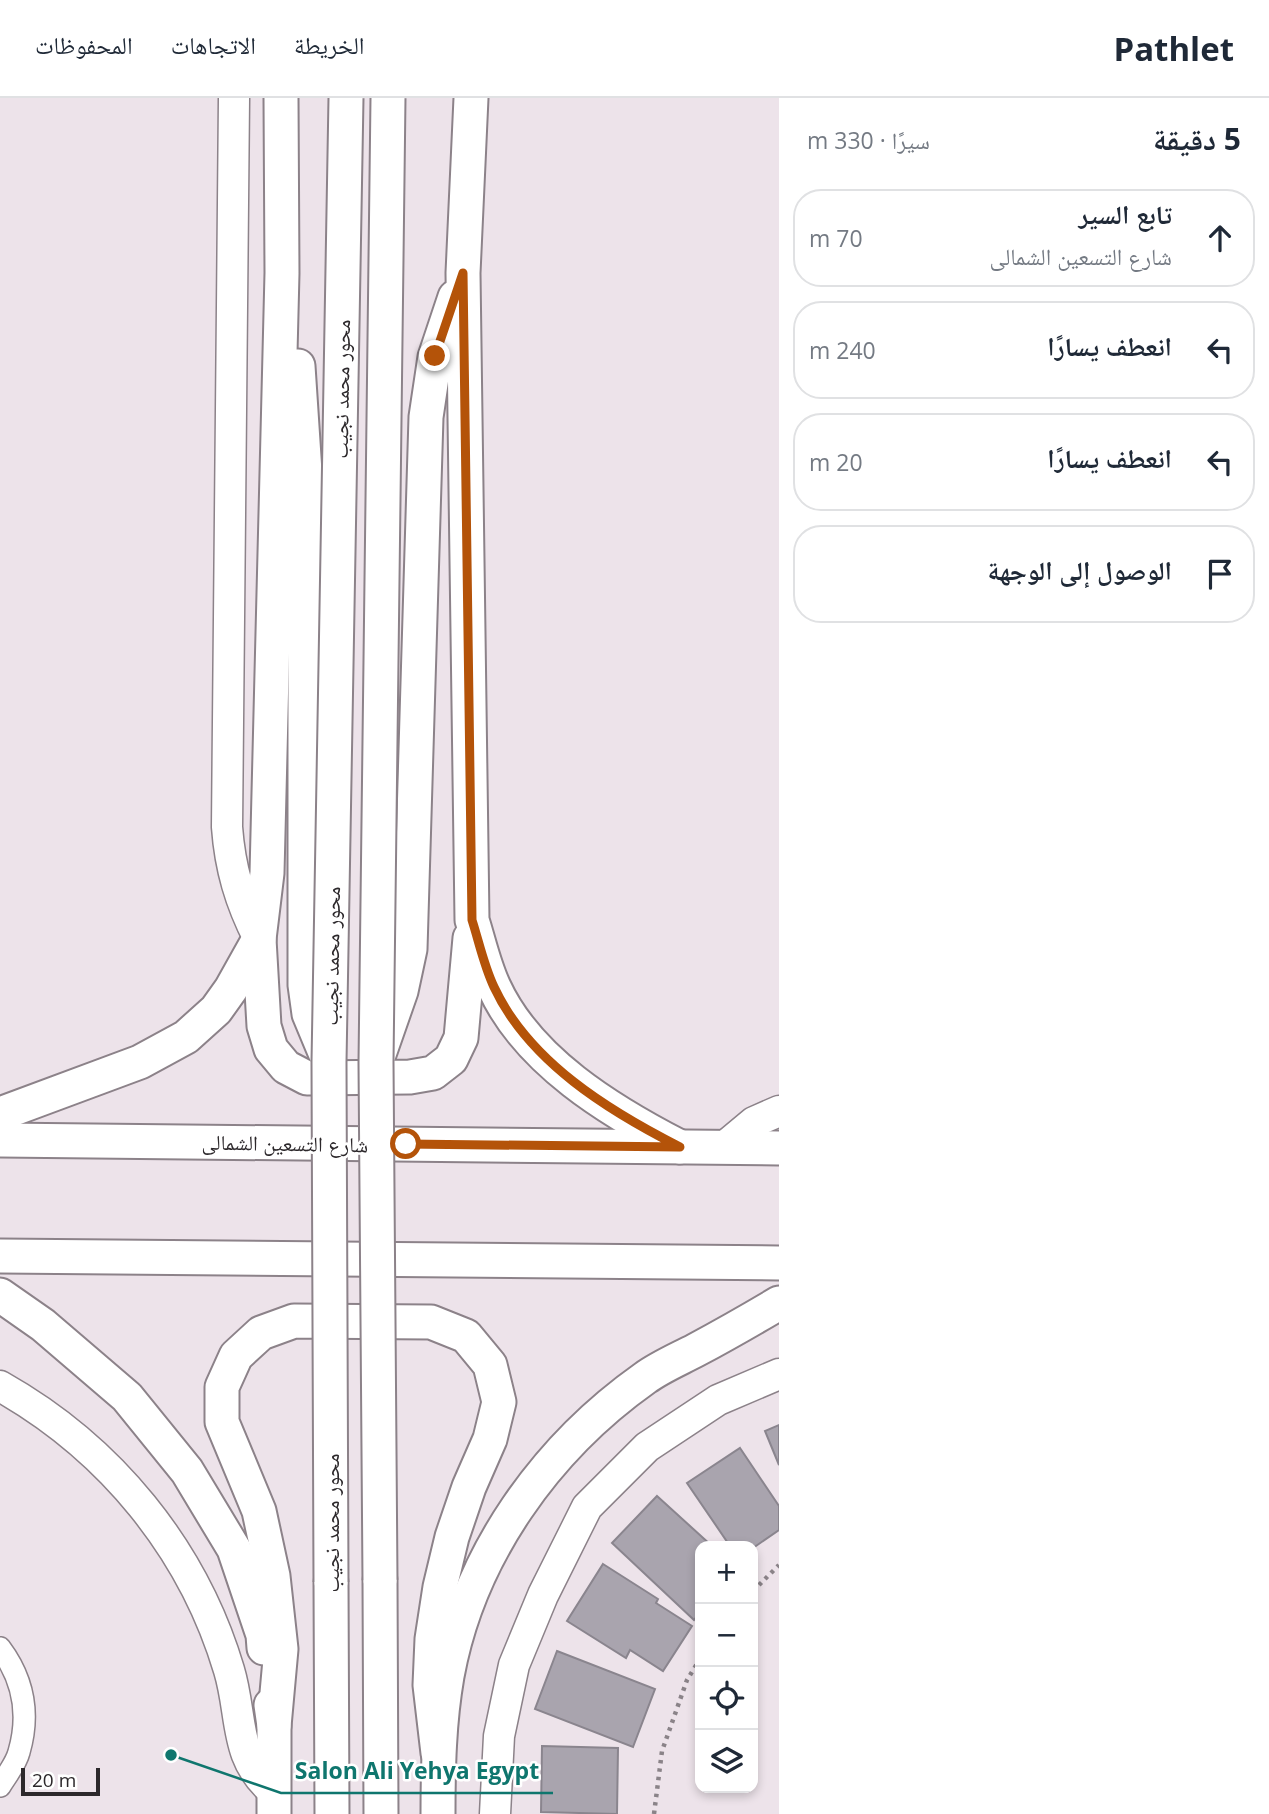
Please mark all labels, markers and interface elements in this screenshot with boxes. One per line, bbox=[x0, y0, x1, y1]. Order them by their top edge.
text: Pathlet bbox=[1113, 26, 1234, 71]
text: المحفوظات bbox=[35, 28, 133, 61]
text: الاتجاهات bbox=[171, 28, 256, 61]
text: الخريطة bbox=[294, 28, 365, 61]
text: 5 دقيقة bbox=[1153, 118, 1241, 159]
text: سيرًا · 330 m bbox=[807, 124, 930, 156]
text: تابع السير bbox=[1079, 196, 1172, 232]
icon: ahead bbox=[1201, 219, 1239, 257]
text: 70 m bbox=[809, 222, 863, 254]
text: شارع التسعين الشمالى bbox=[990, 240, 1172, 272]
street label: محور محمد نجيب bbox=[326, 319, 356, 459]
text: انعطف يسارًا bbox=[1047, 328, 1172, 364]
icon: left bbox=[1201, 331, 1239, 369]
text: 240 m bbox=[809, 334, 876, 366]
route end bbox=[419, 340, 450, 371]
text: انعطف يسارًا bbox=[1047, 440, 1172, 476]
icon: left bbox=[1201, 443, 1239, 481]
text: 20 m bbox=[809, 446, 863, 478]
text: الوصول إلى الوجهة bbox=[988, 552, 1172, 588]
icon: arrive bbox=[1201, 555, 1239, 593]
street label: محور محمد نجيب bbox=[316, 886, 346, 1026]
street label: شارع التسعين الشمالى bbox=[201, 1128, 369, 1158]
route start bbox=[390, 1128, 421, 1159]
street label: محور محمد نجيب bbox=[317, 1453, 345, 1593]
map controls bbox=[695, 1541, 758, 1793]
button: + bbox=[695, 1541, 758, 1604]
button: − bbox=[695, 1604, 758, 1667]
button: locate bbox=[695, 1667, 758, 1730]
button: layers bbox=[695, 1730, 758, 1793]
callout: Salon Ali Yehya Egypt bbox=[281, 1749, 553, 1793]
text: Salon Ali Yehya Egypt bbox=[295, 1754, 539, 1786]
scale bar bbox=[21, 1765, 100, 1797]
text: 20 m bbox=[32, 1767, 76, 1793]

